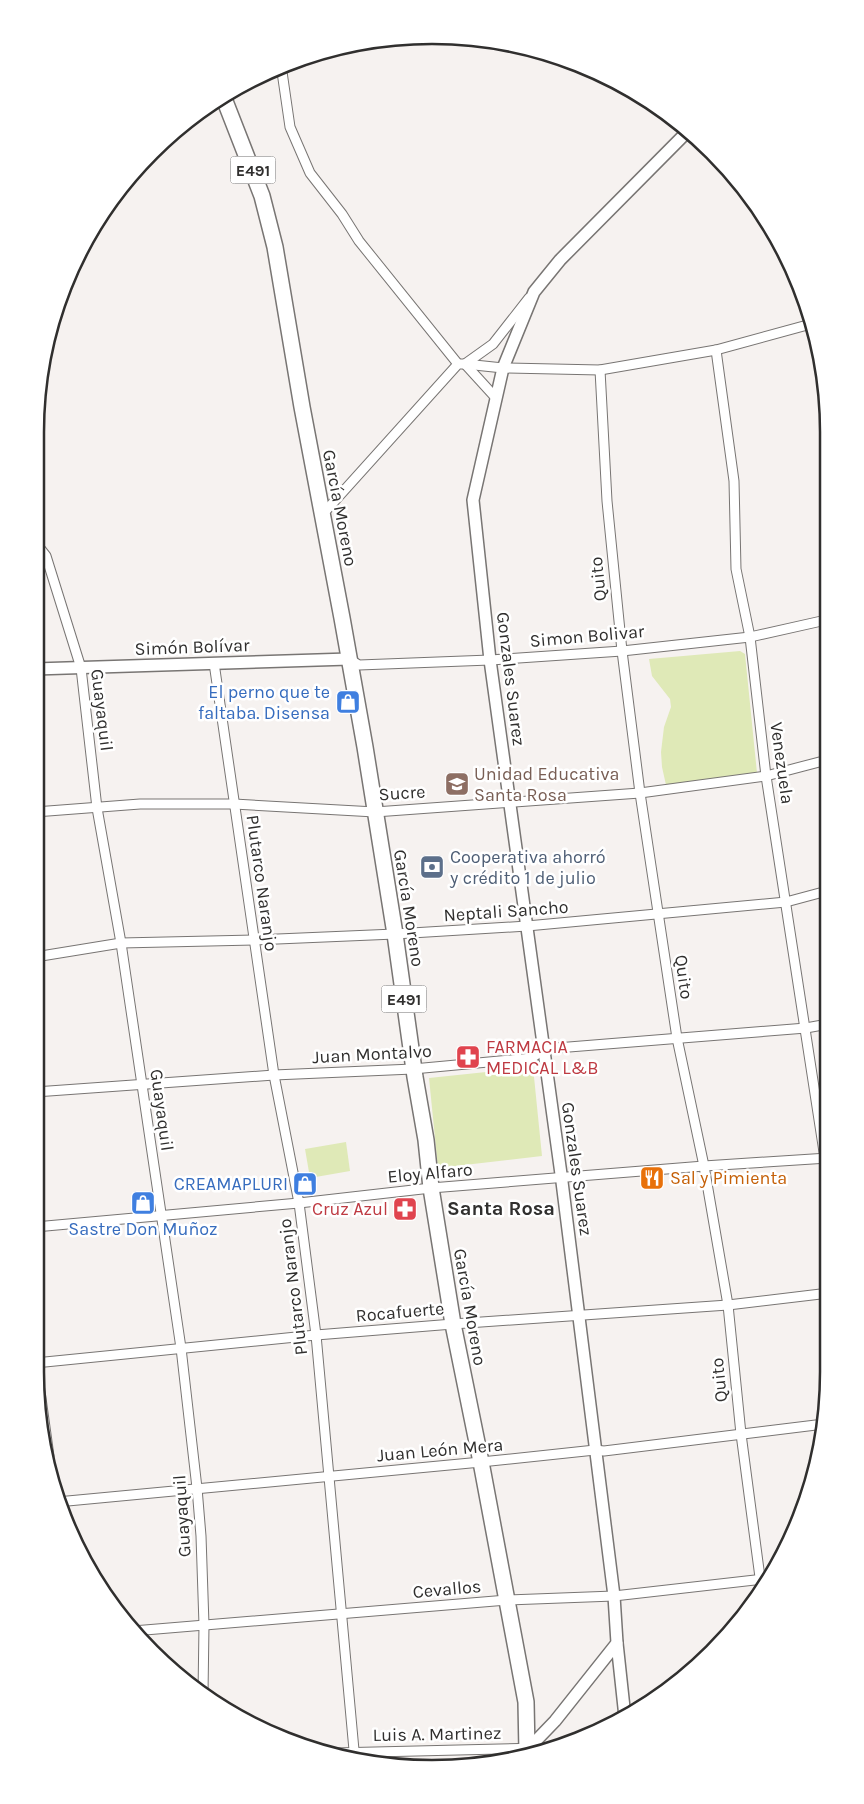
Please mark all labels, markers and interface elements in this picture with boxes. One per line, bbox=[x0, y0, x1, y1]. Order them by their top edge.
road number: E491 bbox=[230, 156, 276, 184]
street label: García Moreno bbox=[318, 448, 362, 568]
street label: Quito bbox=[585, 556, 611, 602]
street label: Gonzales Suarez bbox=[492, 611, 530, 747]
street label: Simon Bolivar bbox=[529, 620, 646, 652]
street label: Simón Bolívar bbox=[134, 634, 250, 660]
street label: Guayaquil bbox=[86, 668, 118, 752]
place label: El perno que te faltaba. Disensa bbox=[198, 681, 330, 724]
shop icon: El perno que te faltaba. Disensa bbox=[335, 689, 361, 715]
street label: Venezuela bbox=[765, 721, 799, 805]
place label: Unidad Educativa Santa Rosa bbox=[474, 763, 619, 806]
school or university icon: Unidad Educativa Santa Rosa bbox=[444, 771, 470, 797]
street label: Sucre bbox=[378, 780, 426, 806]
street label: Plutarco Naranjo bbox=[242, 813, 282, 953]
place label: Cooperativa ahorró y crédito 1 de julio bbox=[449, 846, 606, 889]
street label: García Moreno bbox=[389, 848, 429, 968]
bank icon: Cooperativa ahorró y crédito 1 de julio bbox=[419, 854, 445, 880]
street label: Neptali Sancho bbox=[443, 896, 569, 926]
street label: Quito bbox=[670, 953, 698, 1001]
road number: E491 bbox=[382, 986, 426, 1012]
place label: FARMACIA MEDICAL L&B bbox=[486, 1036, 598, 1079]
street label: Juan Montalvo bbox=[312, 1040, 432, 1068]
pharmacy icon: FARMACIA MEDICAL L&B bbox=[455, 1044, 481, 1070]
street label: Guayaquil bbox=[145, 1068, 179, 1152]
street label: Gonzales Suarez bbox=[557, 1101, 597, 1237]
street label: Eloy Alfaro bbox=[386, 1158, 474, 1188]
restaurant icon: Sal y Pimienta bbox=[639, 1165, 665, 1191]
place label: Sal y Pimienta bbox=[670, 1167, 787, 1189]
shop icon: CREAMAPLURI bbox=[292, 1171, 318, 1197]
place label: CREAMAPLURI bbox=[174, 1173, 288, 1195]
shop icon: Sastre Don Muñoz bbox=[130, 1190, 156, 1216]
pharmacy icon: Cruz Azul bbox=[392, 1196, 418, 1222]
district label: Santa Rosa bbox=[447, 1197, 555, 1220]
place label: Cruz Azul bbox=[312, 1198, 388, 1220]
street label: Plutarco Naranjo bbox=[274, 1217, 312, 1357]
place label: Sastre Don Muñoz bbox=[68, 1218, 218, 1240]
street label: García Moreno bbox=[449, 1247, 491, 1367]
street label: Rocafuerte bbox=[355, 1297, 445, 1327]
street label: Quito bbox=[706, 1357, 732, 1403]
street label: Juan León Mera bbox=[376, 1434, 504, 1466]
street label: Guayaquil bbox=[168, 1474, 196, 1558]
street label: Cevallos bbox=[412, 1575, 482, 1603]
street label: Luis A. Martinez bbox=[372, 1722, 502, 1746]

